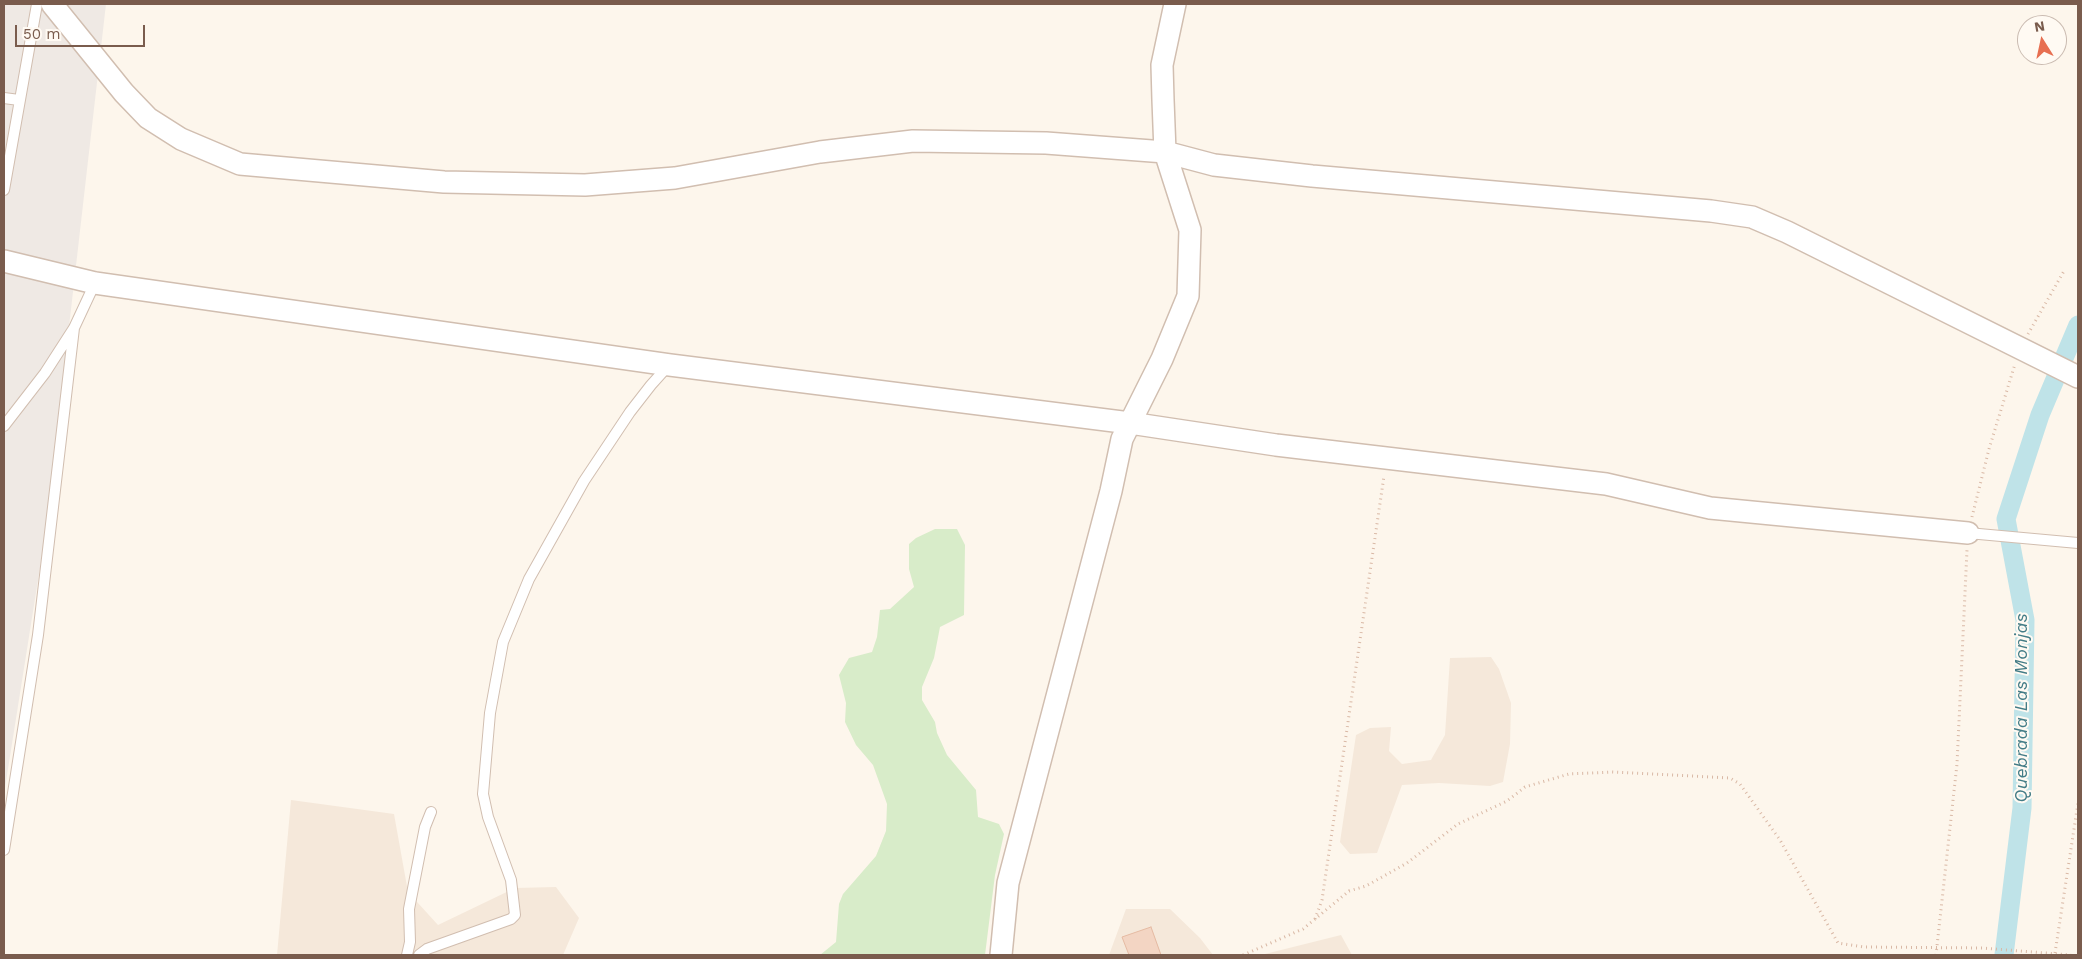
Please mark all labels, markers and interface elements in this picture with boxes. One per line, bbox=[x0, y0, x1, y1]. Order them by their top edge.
scale bar bbox=[18, 15, 148, 47]
north arrow bbox=[2017, 15, 2067, 65]
text: N bbox=[2033, 17, 2046, 35]
text: 50 m bbox=[23, 25, 60, 43]
water label: Quebrada Las Monjas bbox=[2011, 613, 2033, 803]

